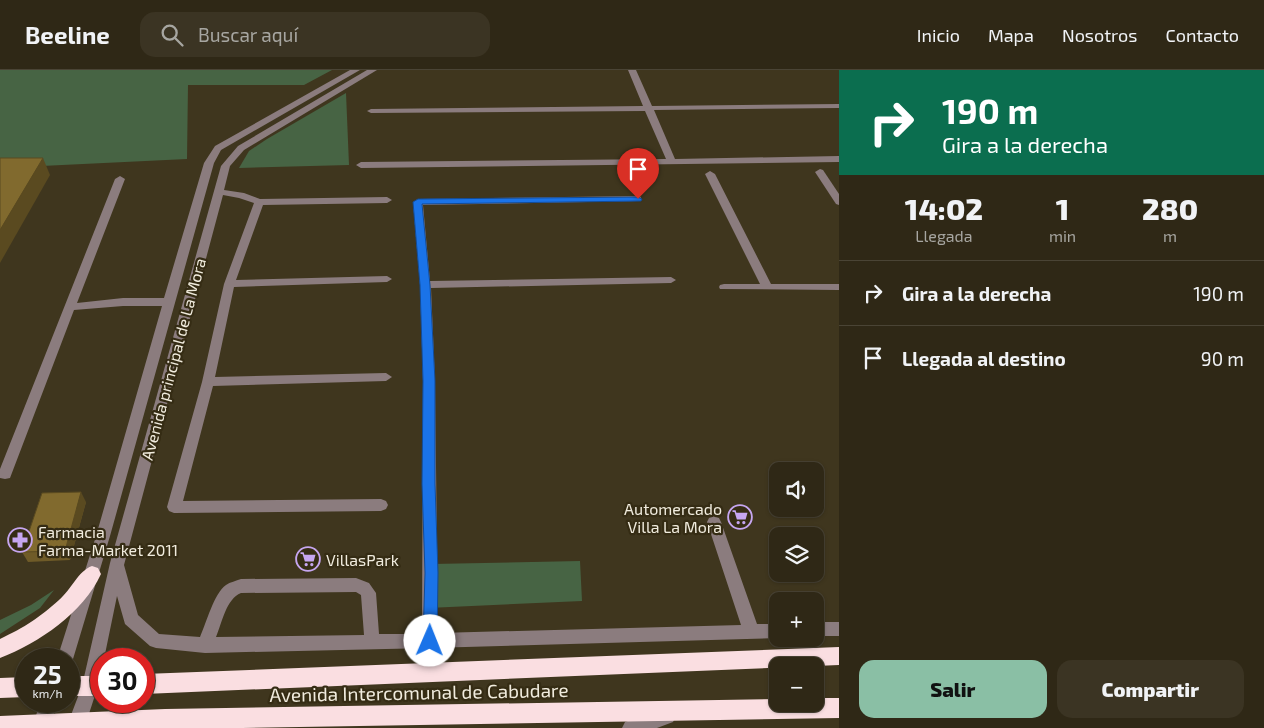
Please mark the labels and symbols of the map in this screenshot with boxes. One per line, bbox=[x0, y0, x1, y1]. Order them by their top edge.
pin bbox=[617, 148, 659, 199]
street label: Avenida principal de La Mora bbox=[137, 256, 209, 462]
place label: Automercado Villa La Mora bbox=[624, 499, 722, 536]
supermarket icon: Automercado Villa La Mora bbox=[727, 504, 753, 530]
place label: Farmacia Farma-Market 2011 bbox=[38, 522, 178, 559]
pharmacy icon: Farmacia Farma-Market 2011 bbox=[7, 527, 33, 553]
supermarket icon: VillasPark bbox=[295, 546, 321, 572]
place label: VillasPark bbox=[326, 550, 399, 569]
position arrow bbox=[403, 614, 455, 666]
speed limit sign: 30 bbox=[90, 648, 155, 713]
street label: Avenida Intercomunal de Cabudare bbox=[269, 678, 569, 706]

